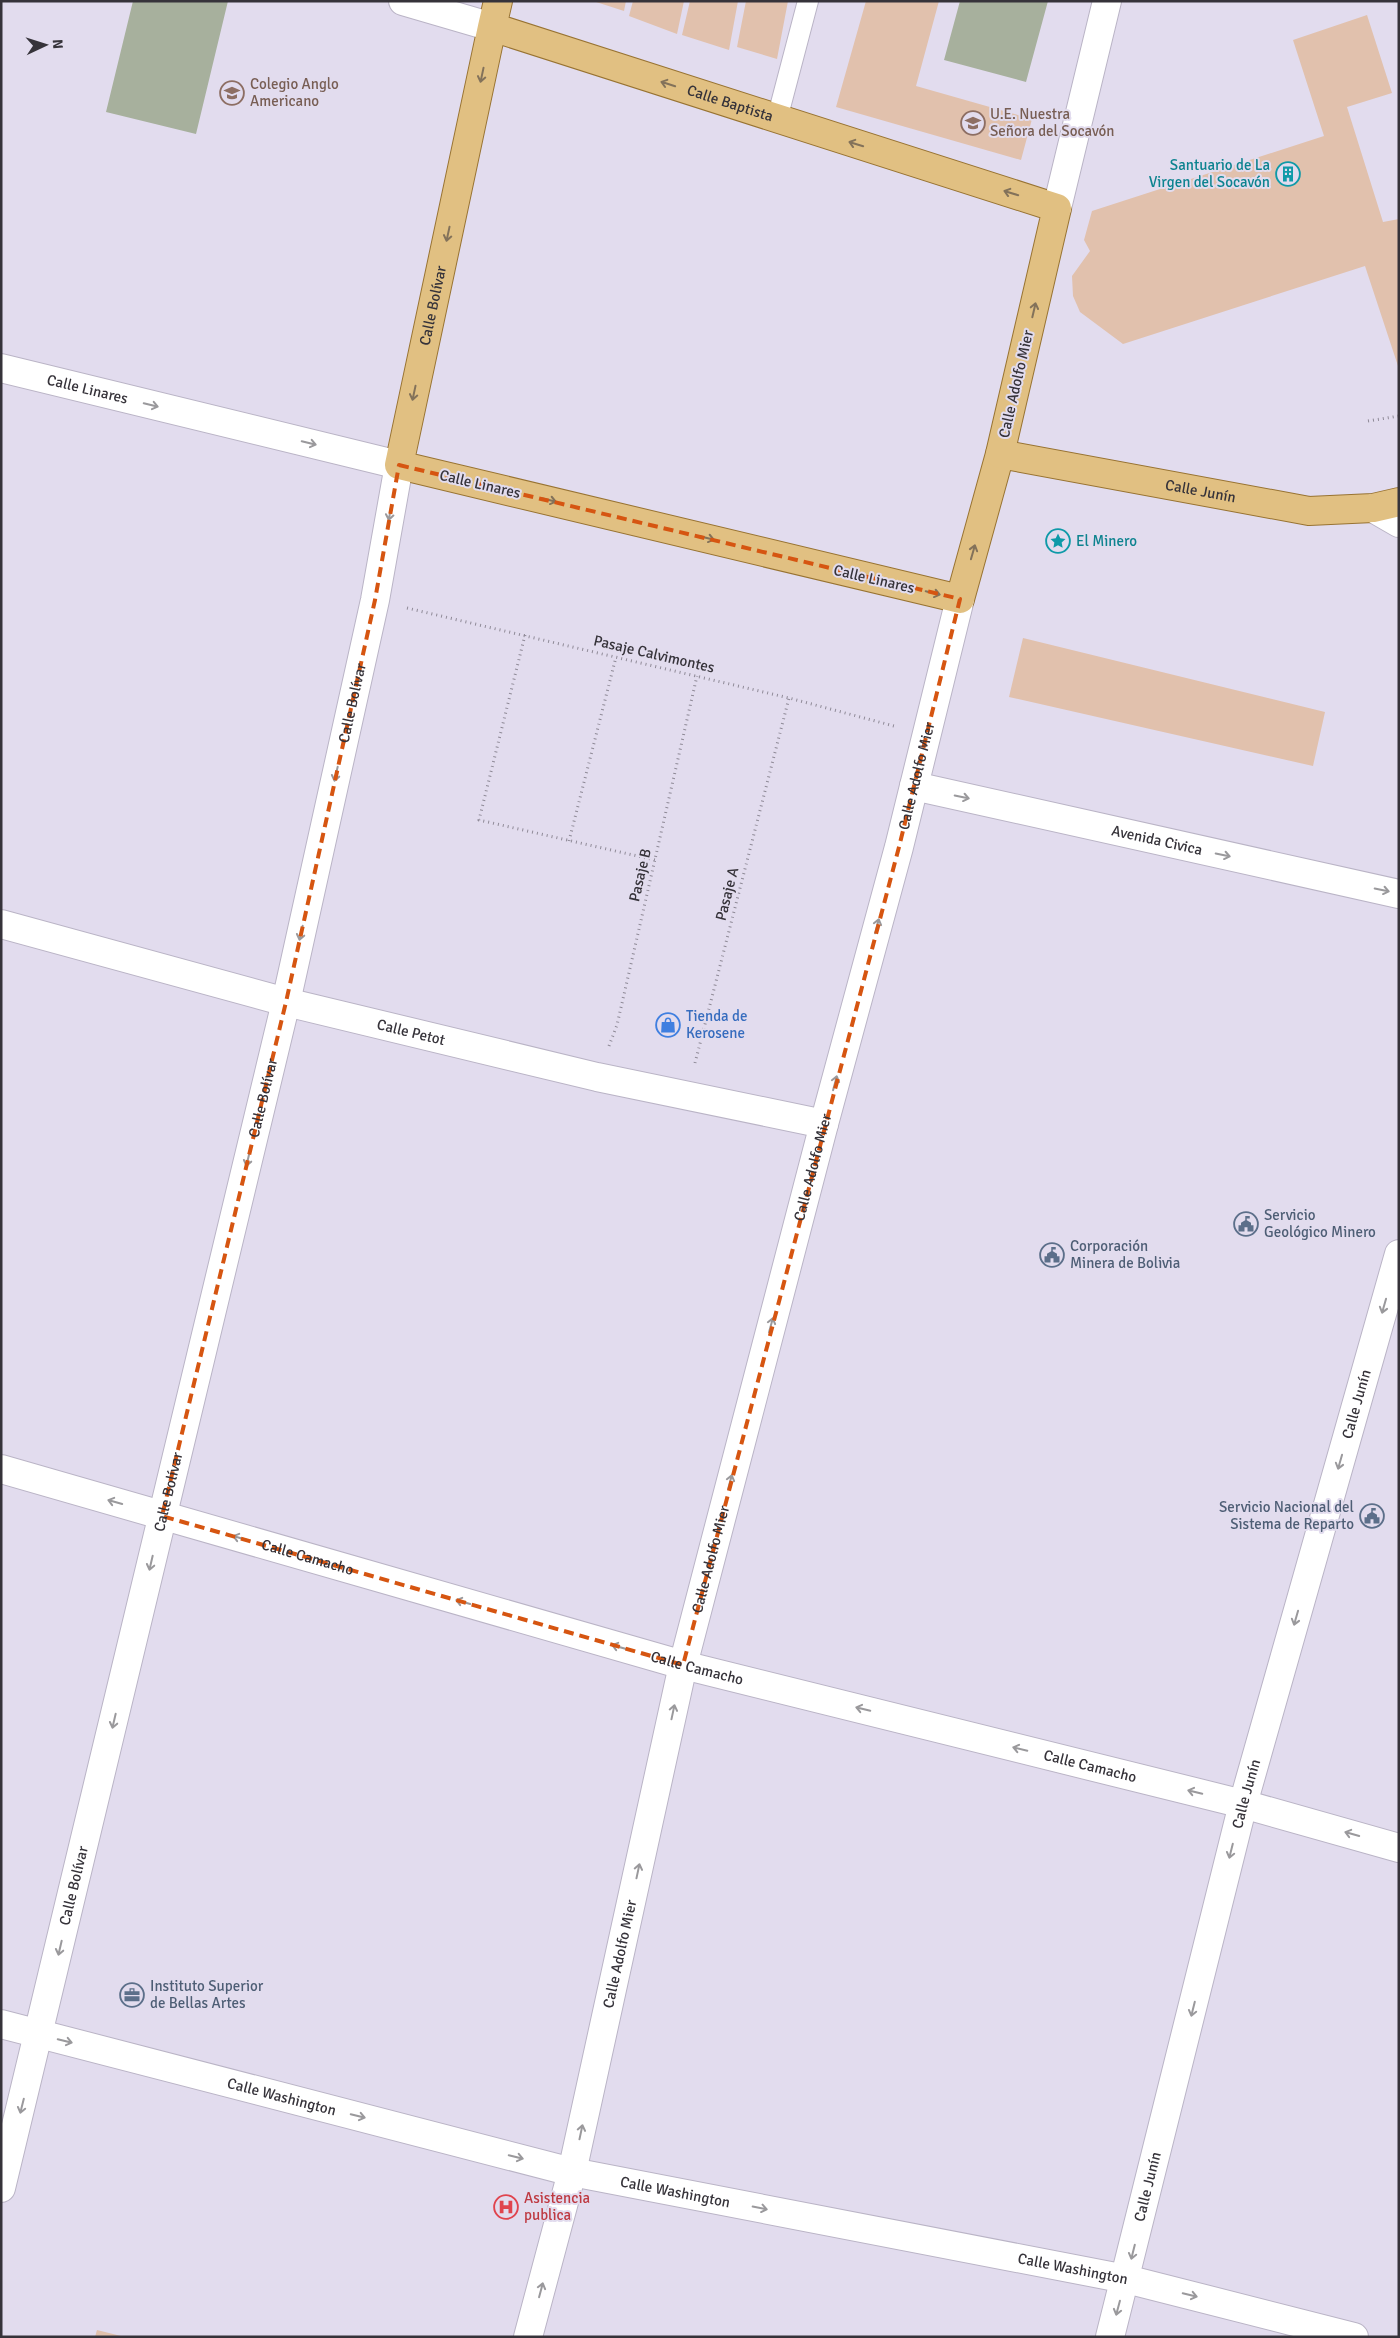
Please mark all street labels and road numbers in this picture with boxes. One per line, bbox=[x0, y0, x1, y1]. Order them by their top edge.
street label: Calle Baptista bbox=[685, 81, 775, 125]
street label: Calle Bolívar bbox=[416, 264, 450, 347]
street label: Calle Adolfo Mier bbox=[995, 328, 1037, 440]
street label: Calle Linares bbox=[45, 371, 130, 408]
street label: Calle Linares bbox=[438, 466, 523, 502]
street label: Calle Junín bbox=[1164, 476, 1237, 506]
street label: Calle Linares bbox=[832, 561, 917, 597]
street label: Pasaje Calvimontes bbox=[592, 631, 717, 677]
street label: Calle Bolívar bbox=[335, 661, 370, 745]
street label: Calle Adolfo Mier bbox=[895, 720, 939, 832]
street label: Avenida Civica bbox=[1110, 821, 1204, 859]
street label: Pasaje B bbox=[625, 847, 655, 903]
street label: Pasaje A bbox=[712, 866, 742, 922]
street label: Calle Petot bbox=[375, 1015, 447, 1049]
street label: Calle Bolívar bbox=[245, 1056, 281, 1140]
street label: Calle Adolfo Mier bbox=[790, 1111, 836, 1223]
street label: Calle Junín bbox=[1338, 1367, 1375, 1441]
street label: Calle Bolívar bbox=[150, 1450, 187, 1533]
street label: Calle Adolfo Mier bbox=[688, 1503, 733, 1615]
street label: Calle Camacho bbox=[259, 1535, 356, 1579]
street label: Calle Camacho bbox=[649, 1647, 745, 1689]
street label: Calle Camacho bbox=[1042, 1746, 1139, 1786]
street label: Calle Junín bbox=[1228, 1757, 1264, 1830]
street label: Calle Bolívar bbox=[55, 1844, 92, 1927]
street label: Calle Adolfo Mier bbox=[599, 1898, 640, 2010]
street label: Calle Washington bbox=[225, 2074, 338, 2119]
street label: Calle Junín bbox=[1130, 2150, 1165, 2223]
street label: Calle Washington bbox=[619, 2173, 732, 2211]
street label: Calle Washington bbox=[1016, 2249, 1129, 2288]

